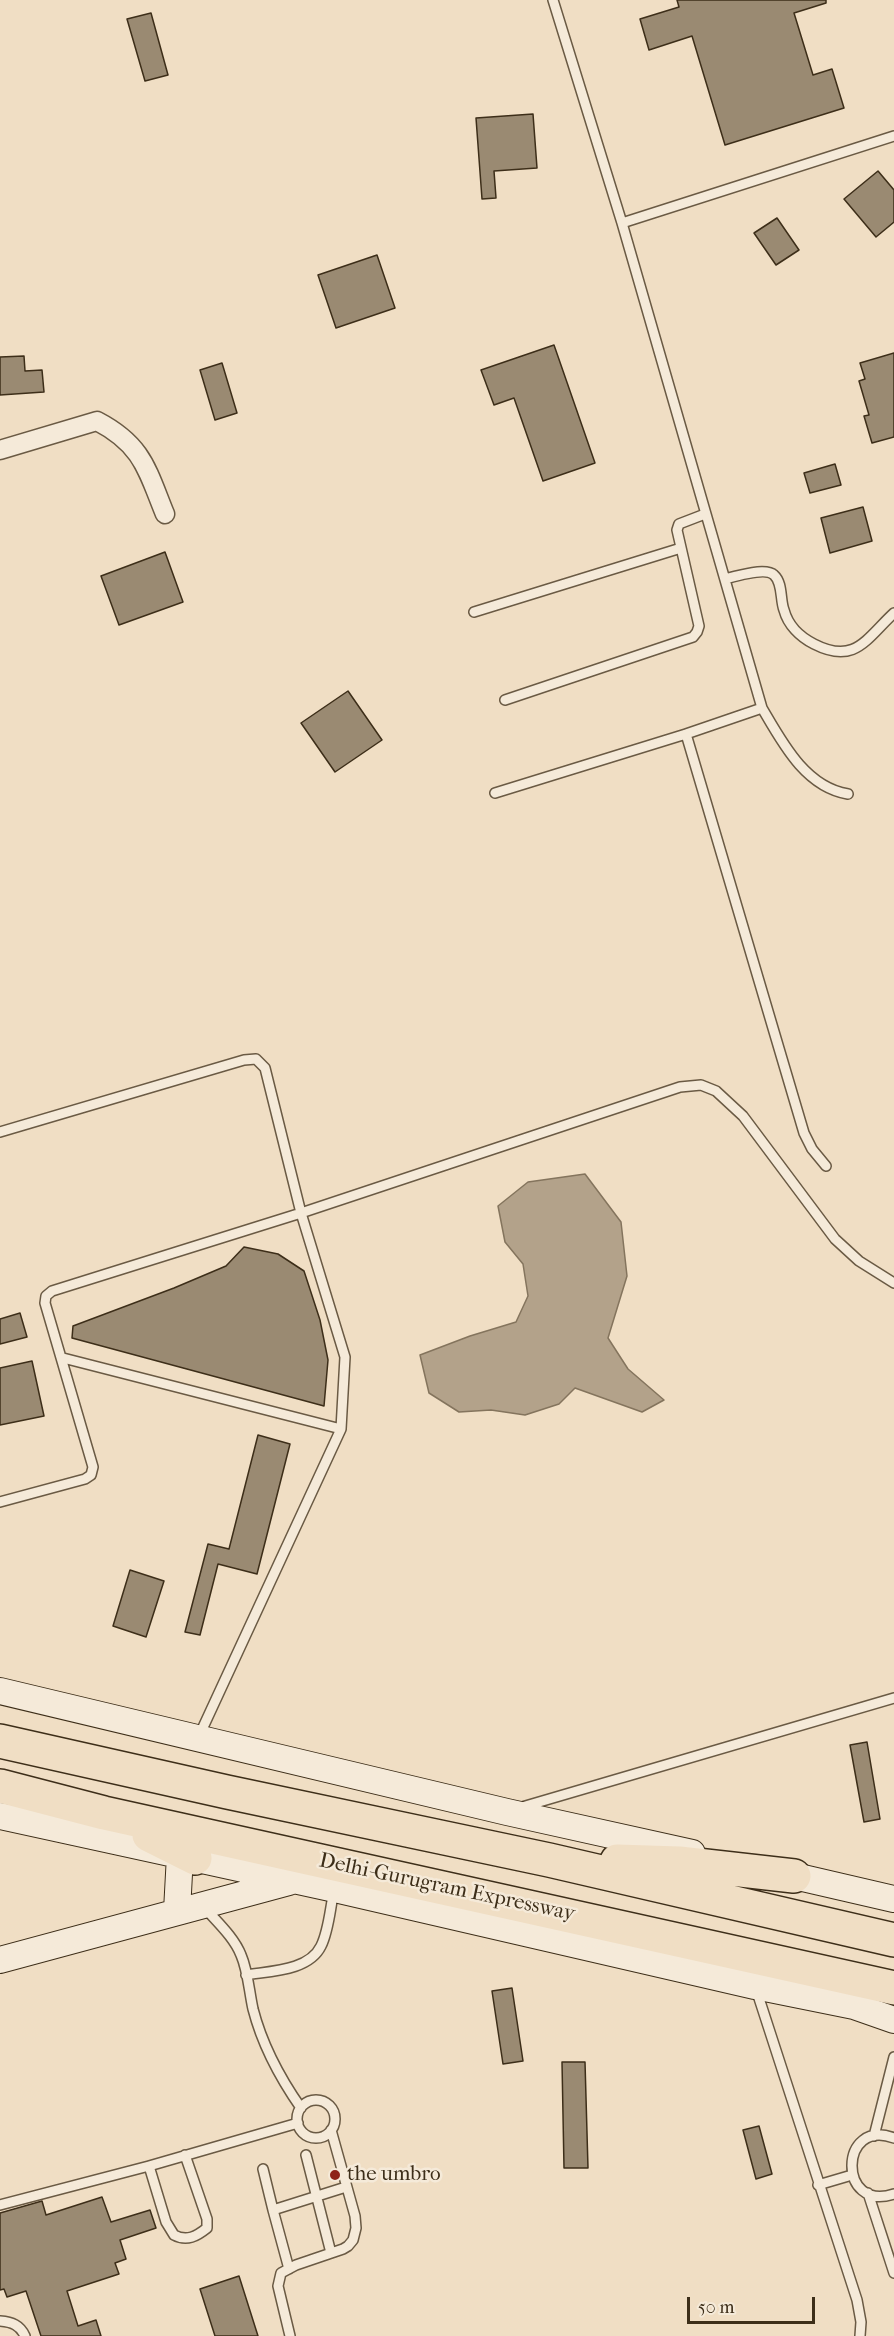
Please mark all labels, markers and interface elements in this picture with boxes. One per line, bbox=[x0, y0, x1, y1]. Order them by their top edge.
street label: Delhi-Gurugram Expressway bbox=[317, 1849, 577, 1927]
place label: the umbro bbox=[347, 2162, 441, 2188]
marker: the umbro bbox=[328, 2168, 342, 2182]
scale bar bbox=[690, 2285, 818, 2323]
text: 50 m bbox=[698, 2297, 734, 2318]

